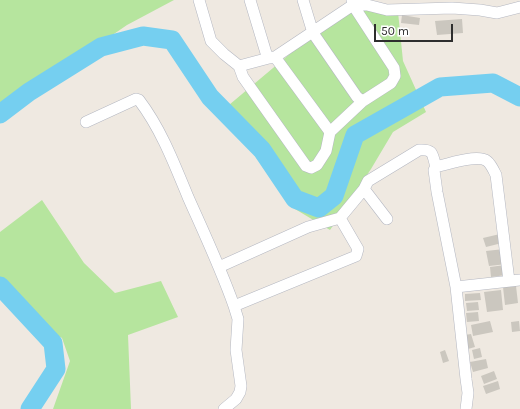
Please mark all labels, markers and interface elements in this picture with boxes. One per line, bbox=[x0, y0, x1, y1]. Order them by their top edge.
scale bar bbox=[376, 16, 455, 42]
text: 50 m bbox=[381, 24, 409, 38]

